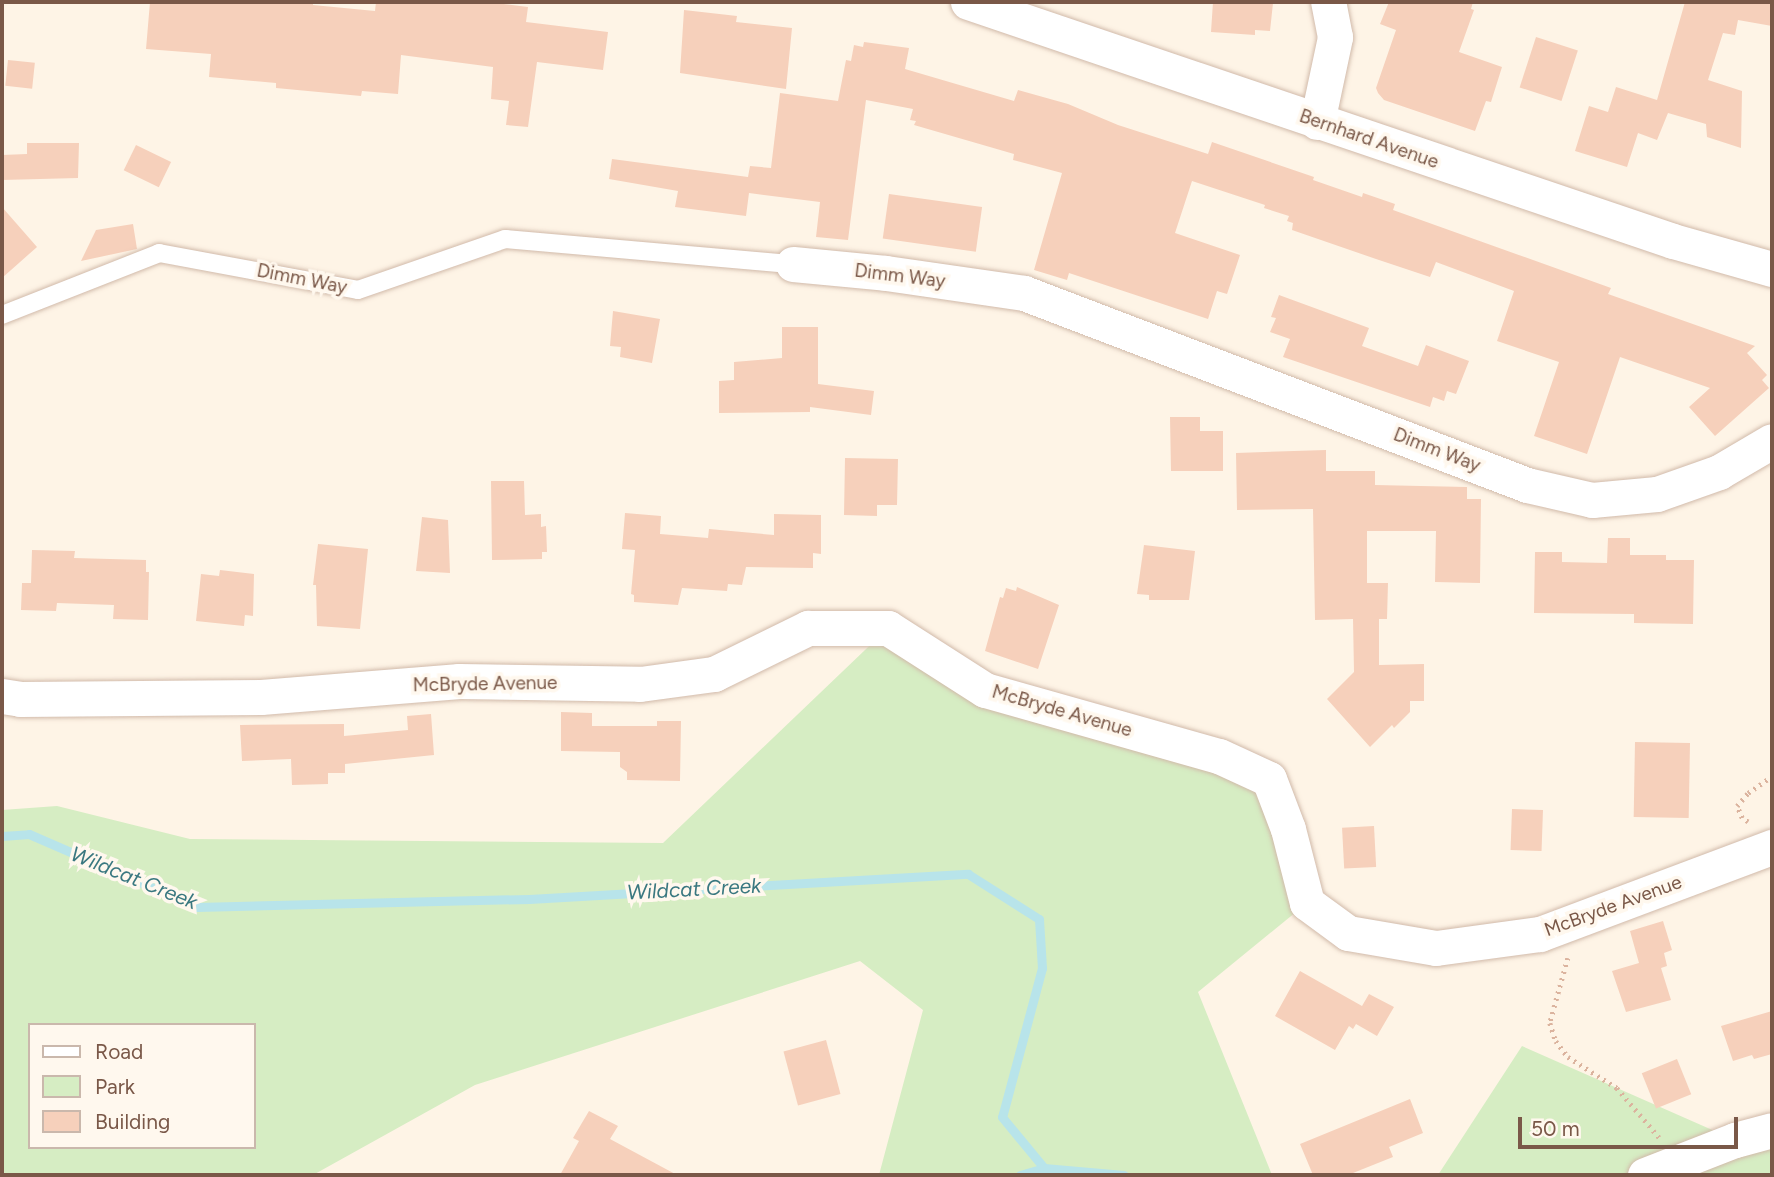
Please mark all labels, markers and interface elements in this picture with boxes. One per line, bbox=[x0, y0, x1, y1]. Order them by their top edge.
street label: Bernhard Avenue bbox=[1296, 104, 1442, 174]
street label: Dimm Way bbox=[255, 259, 349, 299]
street label: Dimm Way bbox=[853, 259, 947, 293]
street label: Dimm Way bbox=[1390, 423, 1484, 477]
street label: McBryde Avenue bbox=[413, 671, 557, 697]
street label: McBryde Avenue bbox=[989, 680, 1135, 742]
water label: Wildcat Creek bbox=[67, 841, 201, 915]
street label: McBryde Avenue bbox=[1541, 871, 1685, 941]
water label: Wildcat Creek bbox=[626, 873, 762, 905]
legend bbox=[28, 1023, 256, 1149]
text: Road bbox=[95, 1039, 143, 1064]
text: Park bbox=[95, 1074, 135, 1099]
scale bar bbox=[1522, 1104, 1742, 1148]
text: Building bbox=[95, 1109, 170, 1134]
text: 50 m bbox=[1531, 1116, 1580, 1141]

